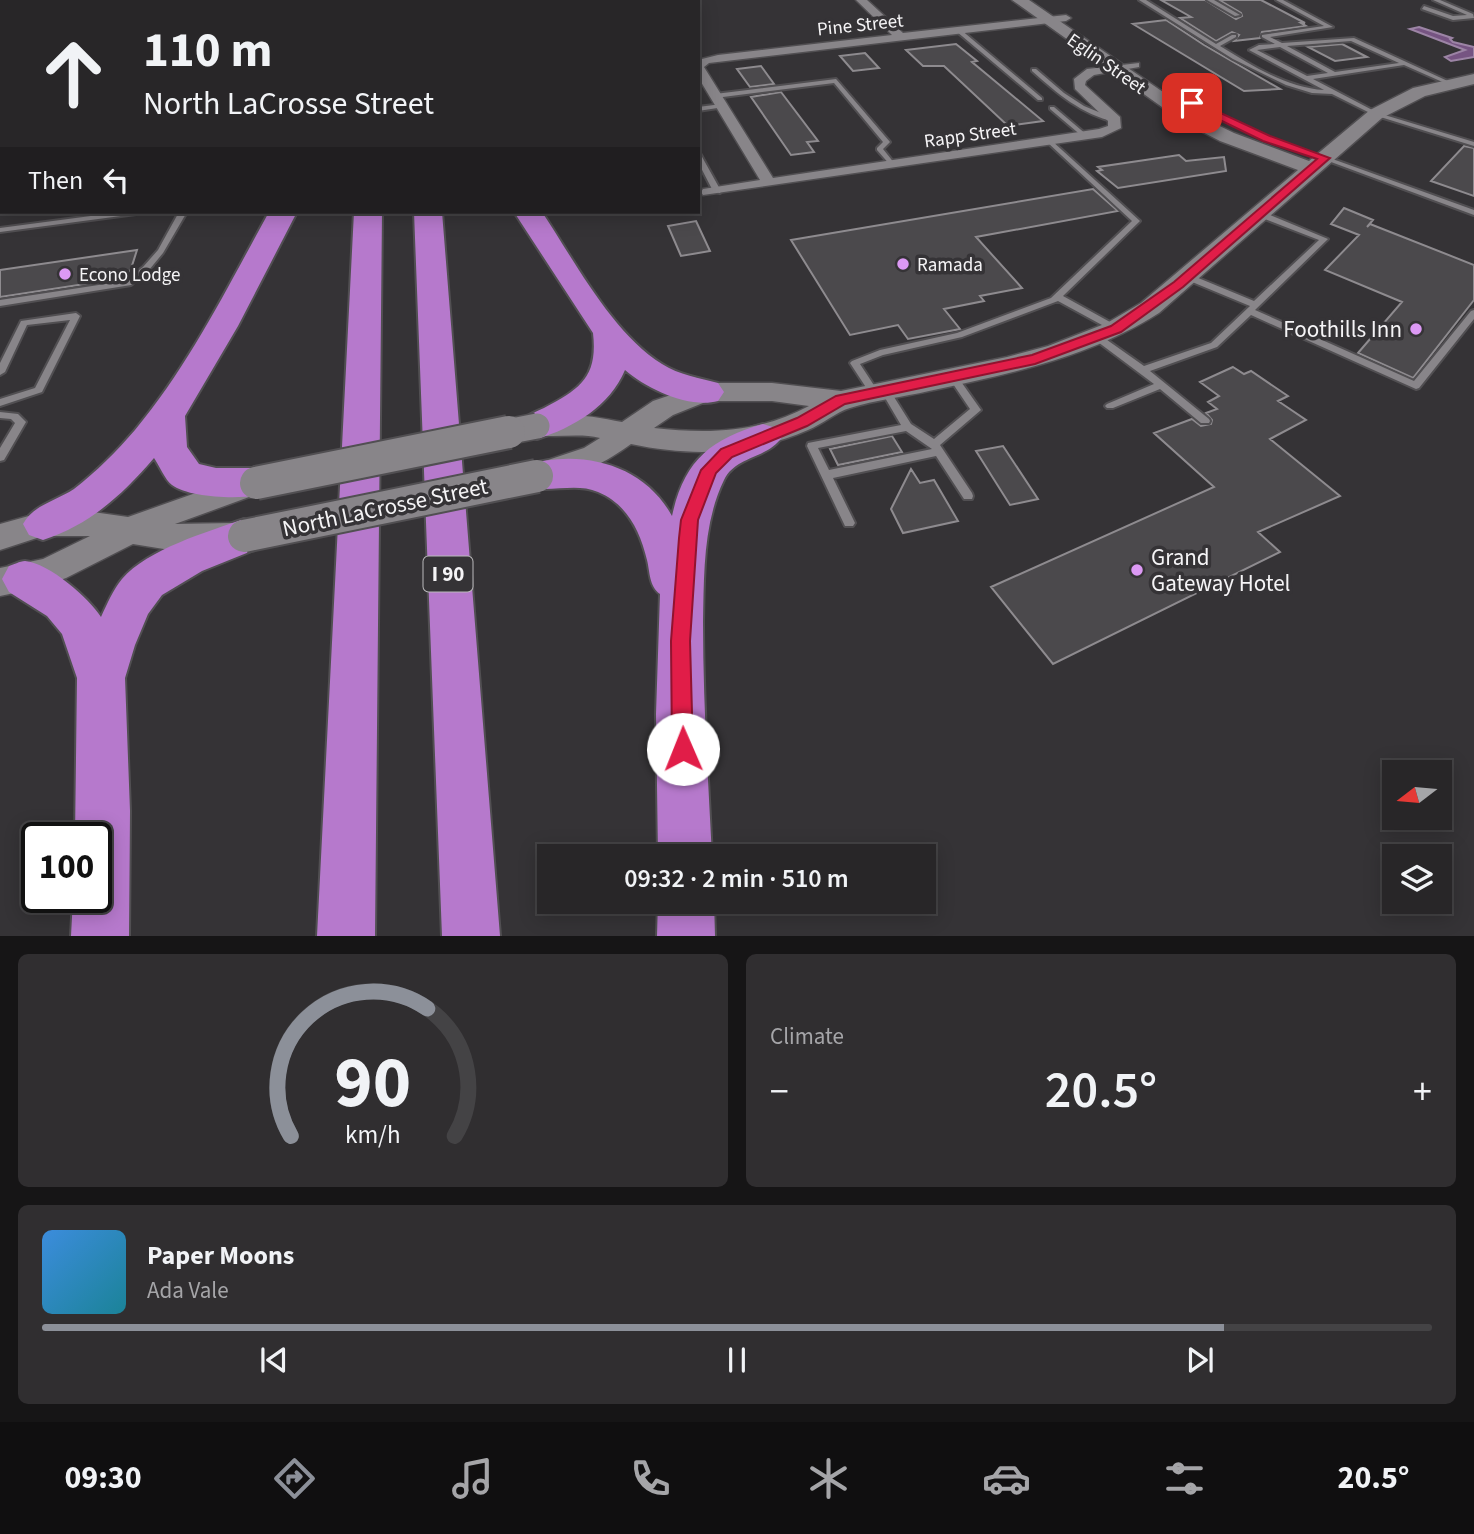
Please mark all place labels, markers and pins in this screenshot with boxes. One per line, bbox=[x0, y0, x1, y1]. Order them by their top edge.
pin bbox=[1162, 73, 1222, 133]
place label: Ramada bbox=[917, 252, 983, 279]
marker: Ramada bbox=[895, 256, 911, 272]
place label: Econo Lodge bbox=[79, 262, 180, 289]
marker: Econo Lodge bbox=[57, 266, 73, 282]
place label: Foothills Inn bbox=[1283, 313, 1402, 346]
marker: Foothills Inn bbox=[1408, 321, 1424, 337]
place label: Grand Gateway Hotel bbox=[1151, 541, 1291, 600]
marker: Grand Gateway Hotel bbox=[1129, 562, 1145, 578]

